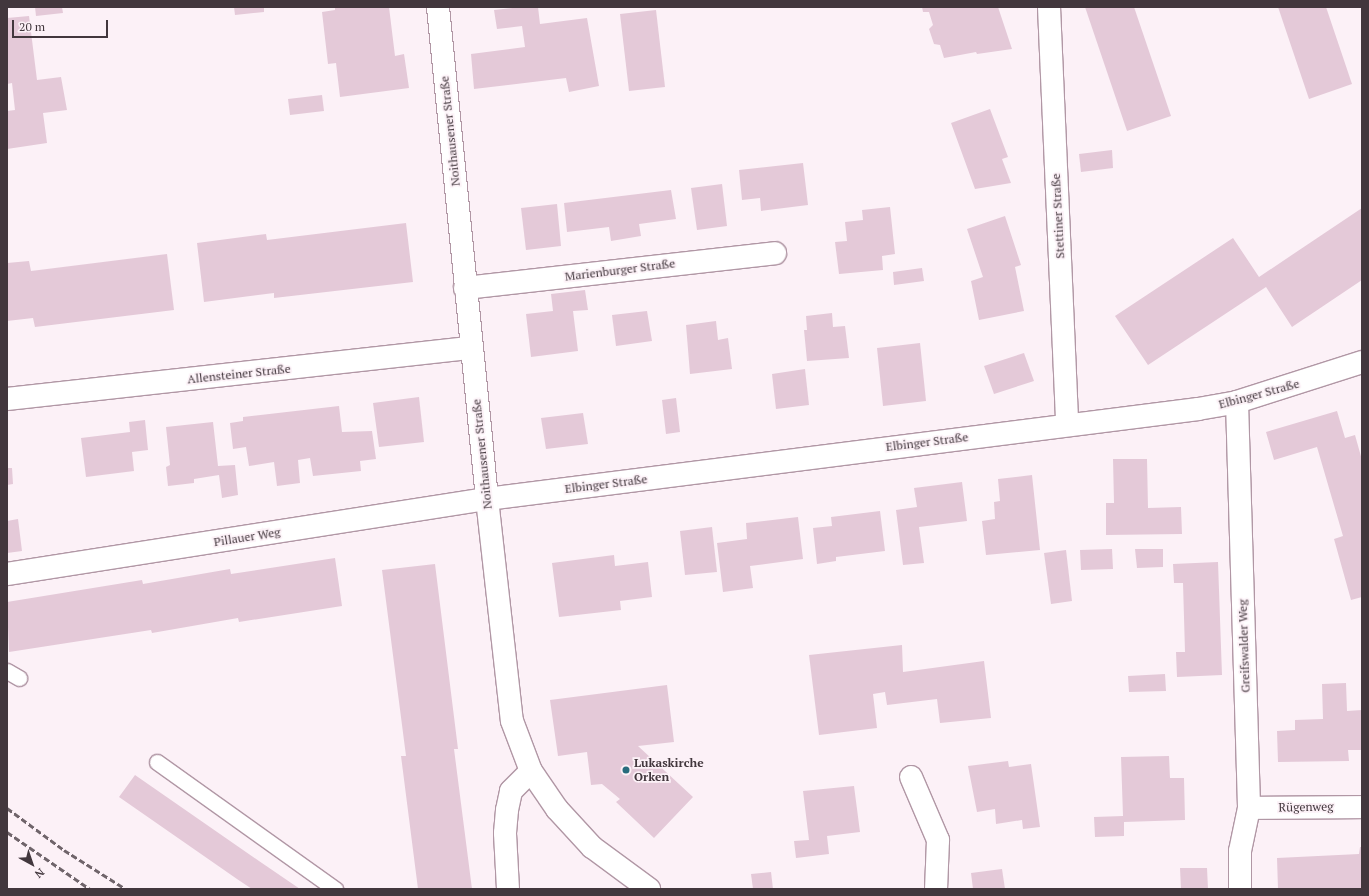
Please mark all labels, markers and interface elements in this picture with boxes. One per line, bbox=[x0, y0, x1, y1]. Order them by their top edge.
scale bar bbox=[14, 12, 110, 38]
text: 20 m bbox=[19, 19, 45, 34]
street label: Noithausener Straße bbox=[437, 75, 463, 187]
street label: Stettiner Straße bbox=[1049, 173, 1067, 259]
street label: Marienburger Straße bbox=[564, 256, 676, 284]
street label: Allensteiner Straße bbox=[187, 361, 291, 387]
street label: Elbinger Straße bbox=[1217, 376, 1301, 412]
street label: Noithausener Straße bbox=[469, 398, 495, 510]
street label: Elbinger Straße bbox=[885, 430, 969, 454]
street label: Elbinger Straße bbox=[564, 472, 648, 496]
street label: Pillauer Weg bbox=[213, 525, 281, 549]
street label: Greifswalder Weg bbox=[1235, 599, 1253, 693]
place label: Lukaskirche Orken bbox=[634, 756, 704, 784]
marker: Lukaskirche Orken bbox=[621, 765, 631, 775]
street label: Rügenweg bbox=[1278, 799, 1334, 815]
north arrow bbox=[12, 844, 52, 884]
text: N bbox=[32, 865, 47, 881]

